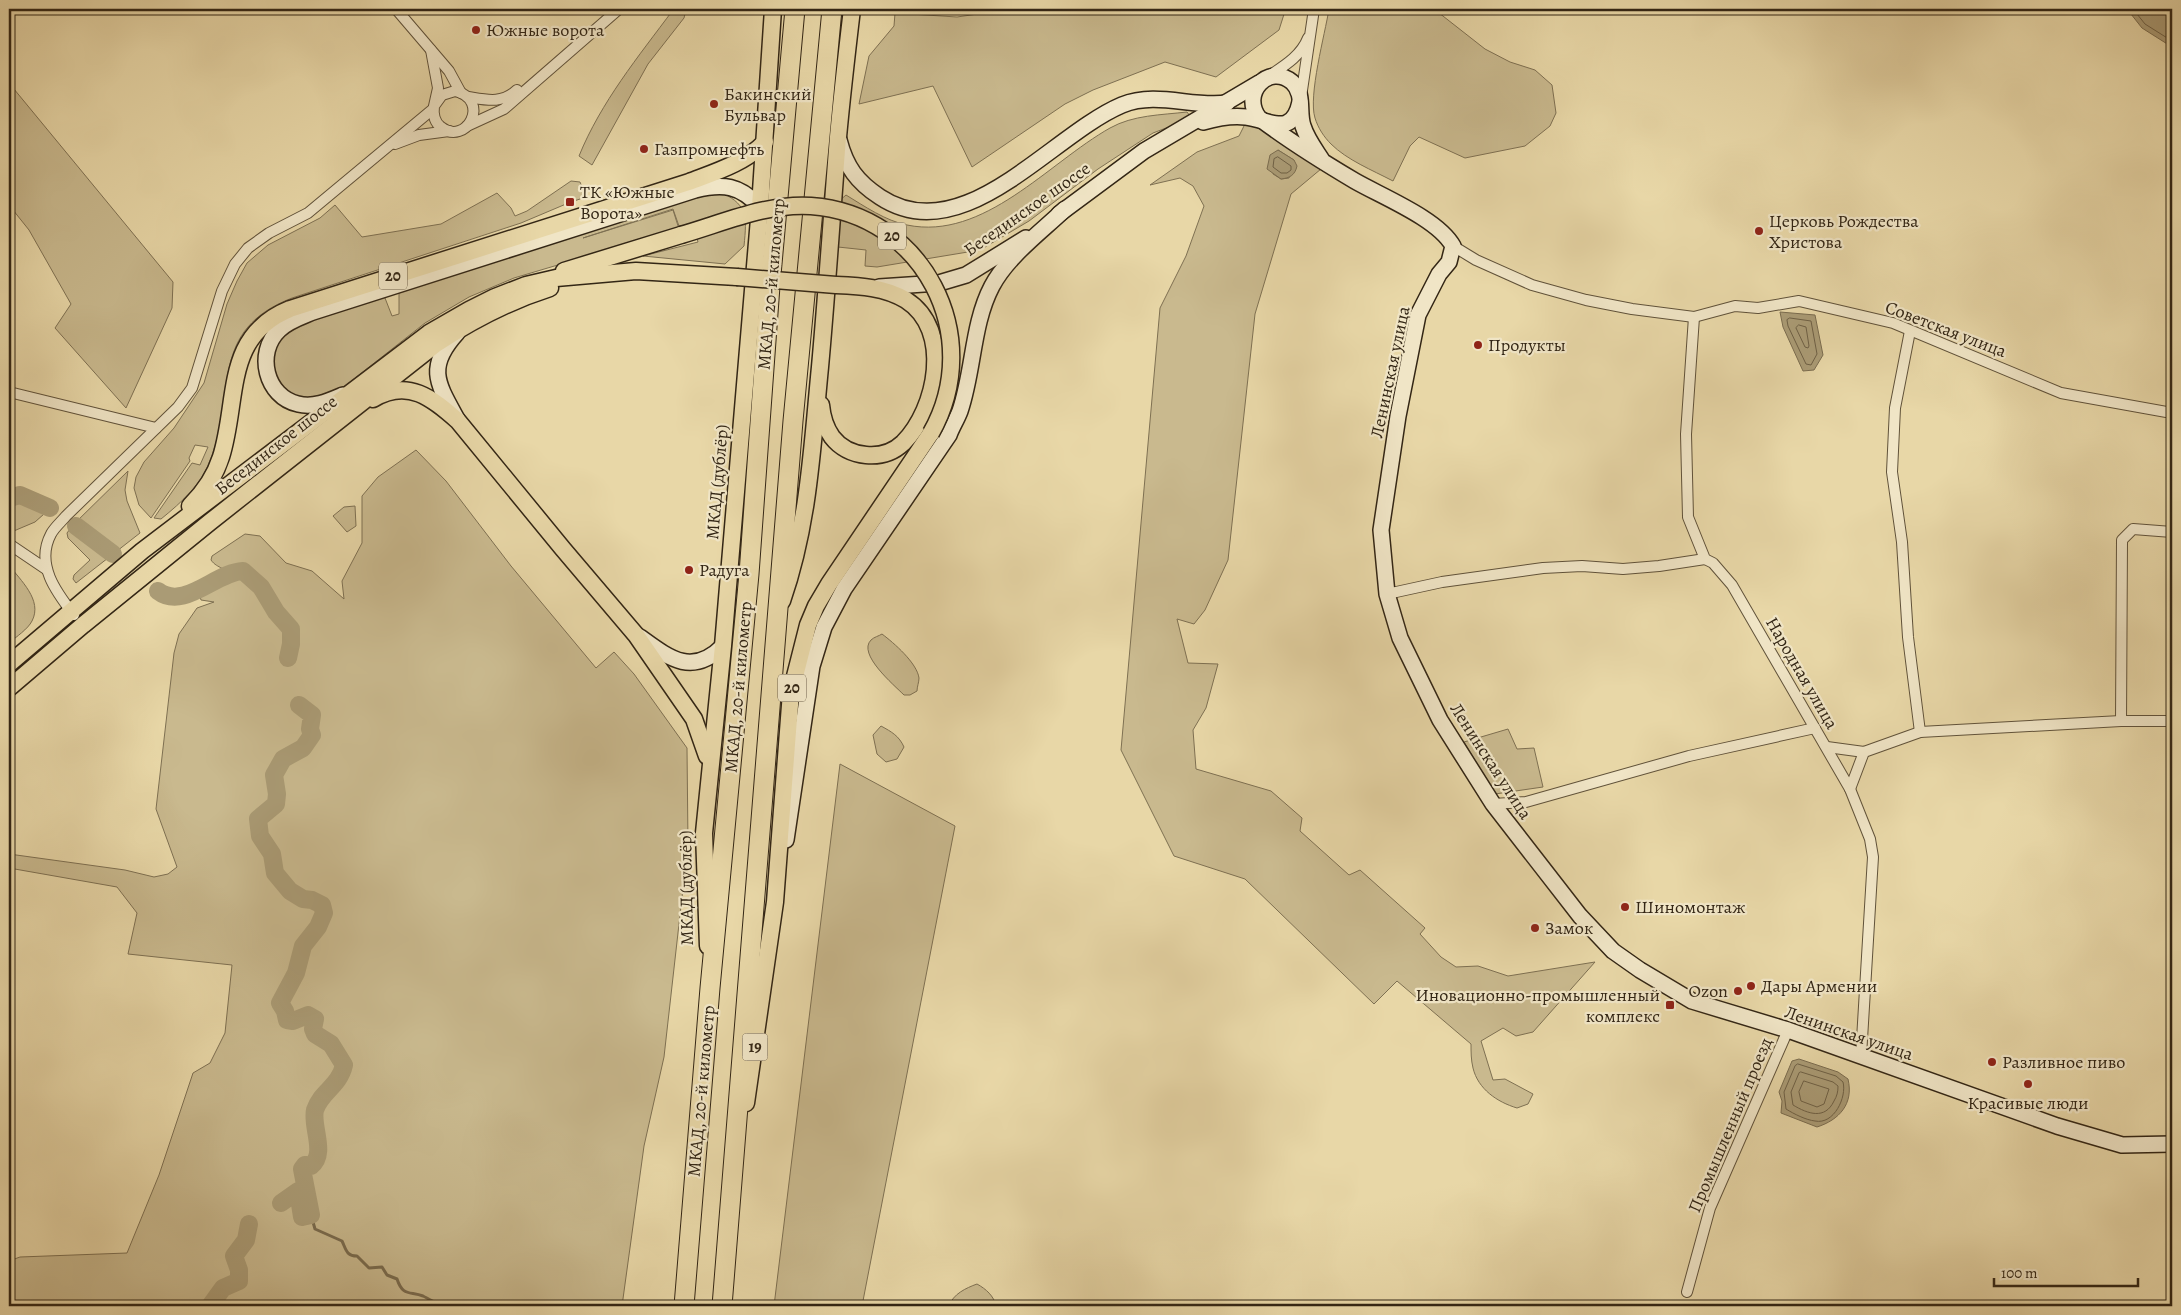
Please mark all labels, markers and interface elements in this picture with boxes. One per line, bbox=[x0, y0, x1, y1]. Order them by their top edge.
place label: Южные ворота bbox=[486, 18, 605, 42]
marker: Южные ворота bbox=[470, 24, 482, 36]
place label: Бакинский Бульвар bbox=[724, 82, 812, 127]
marker: Бакинский Бульвар bbox=[708, 98, 720, 110]
place label: Газпромнефть bbox=[654, 137, 764, 161]
marker: Газпромнефть bbox=[638, 143, 650, 155]
street label: Бесединское шоссе bbox=[959, 156, 1095, 262]
place label: ТК «Южные Ворота» bbox=[580, 180, 675, 225]
marker: ТК «Южные Ворота» bbox=[564, 196, 576, 208]
street label: МКАД, 20-й километр bbox=[752, 197, 790, 371]
place label: Церковь Рождества Христова bbox=[1769, 209, 1919, 254]
road number: 20 bbox=[878, 222, 906, 250]
marker: Церковь Рождества Христова bbox=[1753, 225, 1765, 237]
road number: 20 bbox=[379, 262, 407, 290]
street label: Советская улица bbox=[1882, 295, 2011, 363]
street label: Ленинская улица bbox=[1364, 303, 1416, 440]
place label: Продукты bbox=[1488, 333, 1566, 357]
marker: Продукты bbox=[1472, 339, 1484, 351]
street label: Бесединское шоссе bbox=[210, 390, 342, 500]
street label: МКАД (дублёр) bbox=[700, 424, 734, 540]
place label: Радуга bbox=[699, 558, 750, 582]
marker: Радуга bbox=[683, 564, 695, 576]
street label: МКАД, 20-й километр bbox=[719, 600, 757, 774]
street label: Народная улица bbox=[1760, 612, 1844, 734]
road number: 20 bbox=[778, 674, 806, 701]
street label: Ленинская улица bbox=[1444, 698, 1538, 824]
street label: МКАД (дублёр) bbox=[673, 830, 699, 946]
place label: Шиномонтаж bbox=[1635, 895, 1746, 919]
marker: Шиномонтаж bbox=[1619, 901, 1631, 913]
place label: Замок bbox=[1545, 916, 1593, 940]
marker: Замок bbox=[1529, 922, 1541, 934]
place label: Дары Армении bbox=[1761, 974, 1877, 998]
place label: Ozon bbox=[1688, 979, 1728, 1003]
marker: Дары Армении bbox=[1745, 980, 1757, 992]
place label: Иновационно-промышленный комплекс bbox=[1415, 983, 1660, 1028]
marker: Ozon bbox=[1732, 985, 1744, 997]
marker: Иновационно-промышленный комплекс bbox=[1664, 999, 1676, 1011]
street label: Ленинская улица bbox=[1782, 1000, 1917, 1066]
street label: МКАД, 20-й километр bbox=[682, 1004, 720, 1178]
road number: 19 bbox=[742, 1034, 768, 1060]
street label: Промышленный проезд bbox=[1682, 1034, 1778, 1216]
place label: Разливное пиво bbox=[2002, 1050, 2125, 1074]
marker: Разливное пиво bbox=[1986, 1056, 1998, 1068]
marker: Красивые люди bbox=[2022, 1078, 2034, 1090]
place label: Красивые люди bbox=[1967, 1091, 2089, 1115]
scale bar bbox=[1994, 1255, 2137, 1287]
text: 100 m bbox=[2001, 1263, 2038, 1283]

